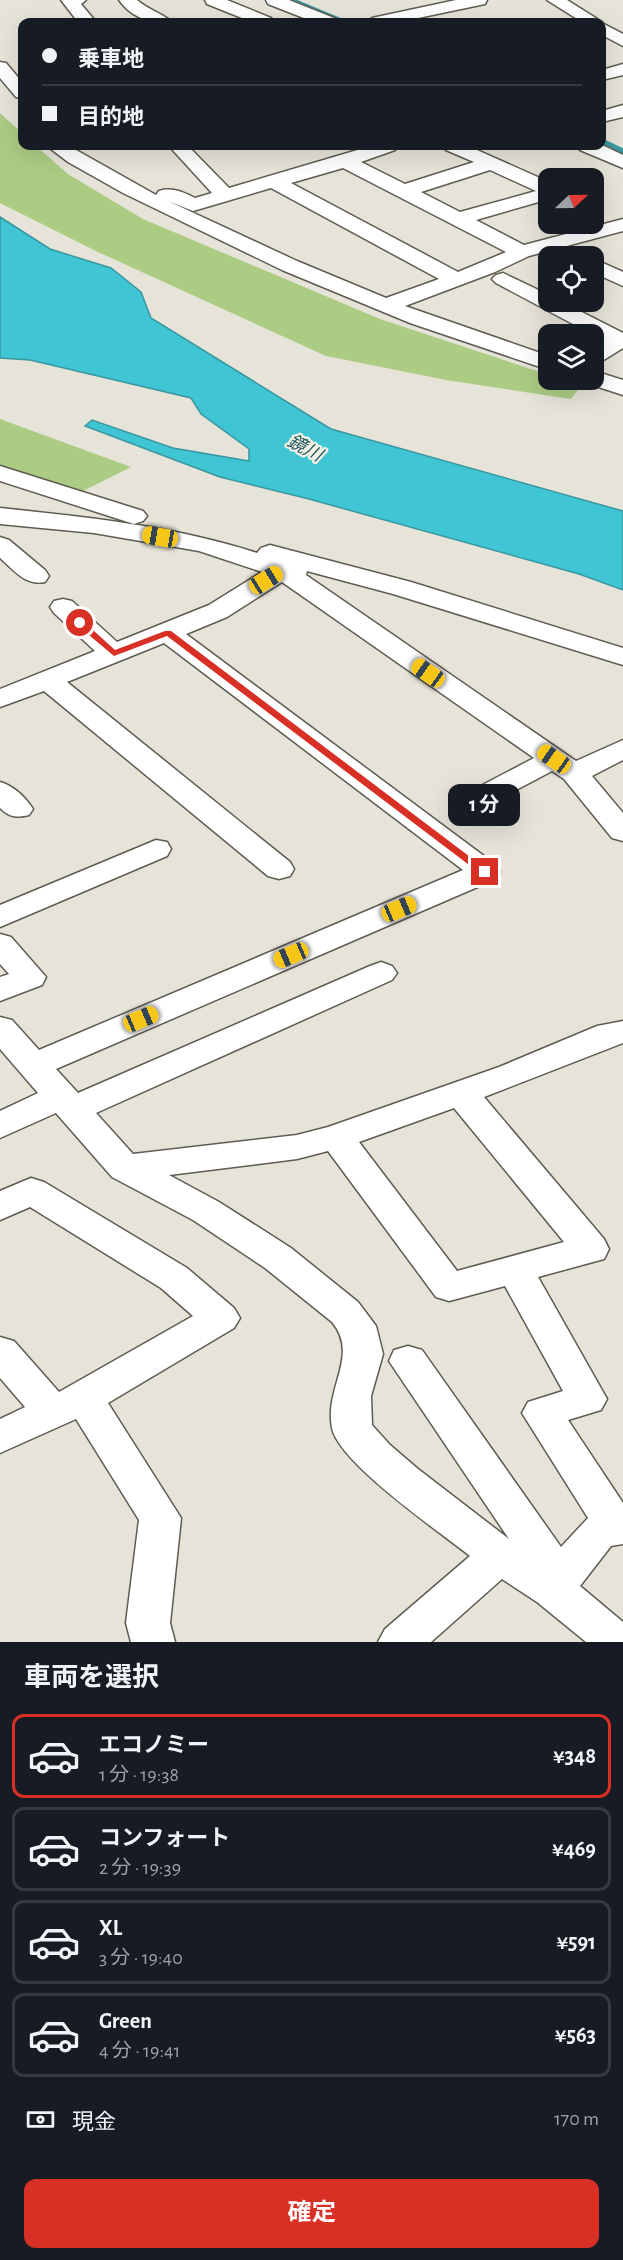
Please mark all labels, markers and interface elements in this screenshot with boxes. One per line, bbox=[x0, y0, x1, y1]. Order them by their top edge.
text: 乗車地 bbox=[78, 48, 144, 70]
text: 目的地 bbox=[78, 106, 144, 128]
north arrow bbox=[538, 168, 604, 234]
map controls bbox=[538, 168, 604, 390]
button: locate bbox=[538, 246, 604, 312]
button: layers bbox=[538, 324, 604, 390]
water label: 鏡川 bbox=[284, 431, 327, 466]
car bbox=[141, 525, 179, 549]
car bbox=[246, 563, 286, 597]
route start bbox=[66, 609, 93, 636]
car bbox=[408, 655, 448, 691]
car bbox=[534, 741, 574, 777]
callout: 1 分 bbox=[449, 785, 521, 827]
text: 1 分 bbox=[469, 795, 499, 815]
route end bbox=[471, 858, 498, 885]
car bbox=[379, 894, 419, 924]
car bbox=[271, 940, 311, 970]
car bbox=[121, 1004, 161, 1034]
text: 車両を選択 bbox=[24, 1664, 159, 1691]
icon: car bbox=[27, 1729, 81, 1783]
text: エコノミー bbox=[99, 1734, 209, 1756]
text: ¥348 bbox=[553, 1745, 596, 1767]
text: 1 分 · 19:38 bbox=[99, 1765, 179, 1785]
icon: car bbox=[27, 1822, 81, 1876]
text: コンフォート bbox=[99, 1827, 230, 1849]
text: ¥469 bbox=[552, 1838, 596, 1860]
text: 2 分 · 19:39 bbox=[99, 1858, 181, 1878]
icon: car bbox=[27, 1915, 81, 1969]
text: XL bbox=[99, 1917, 122, 1939]
text: ¥591 bbox=[556, 1931, 596, 1953]
text: 3 分 · 19:40 bbox=[99, 1948, 183, 1968]
icon: car bbox=[27, 2008, 81, 2062]
text: Green bbox=[99, 2010, 152, 2032]
text: ¥563 bbox=[555, 2024, 596, 2046]
text: 4 分 · 19:41 bbox=[99, 2041, 180, 2061]
icon: cash bbox=[24, 2103, 57, 2136]
text: 170 m bbox=[554, 2109, 599, 2129]
text: 現金 bbox=[72, 2111, 116, 2133]
button: 確定 bbox=[24, 2179, 599, 2248]

